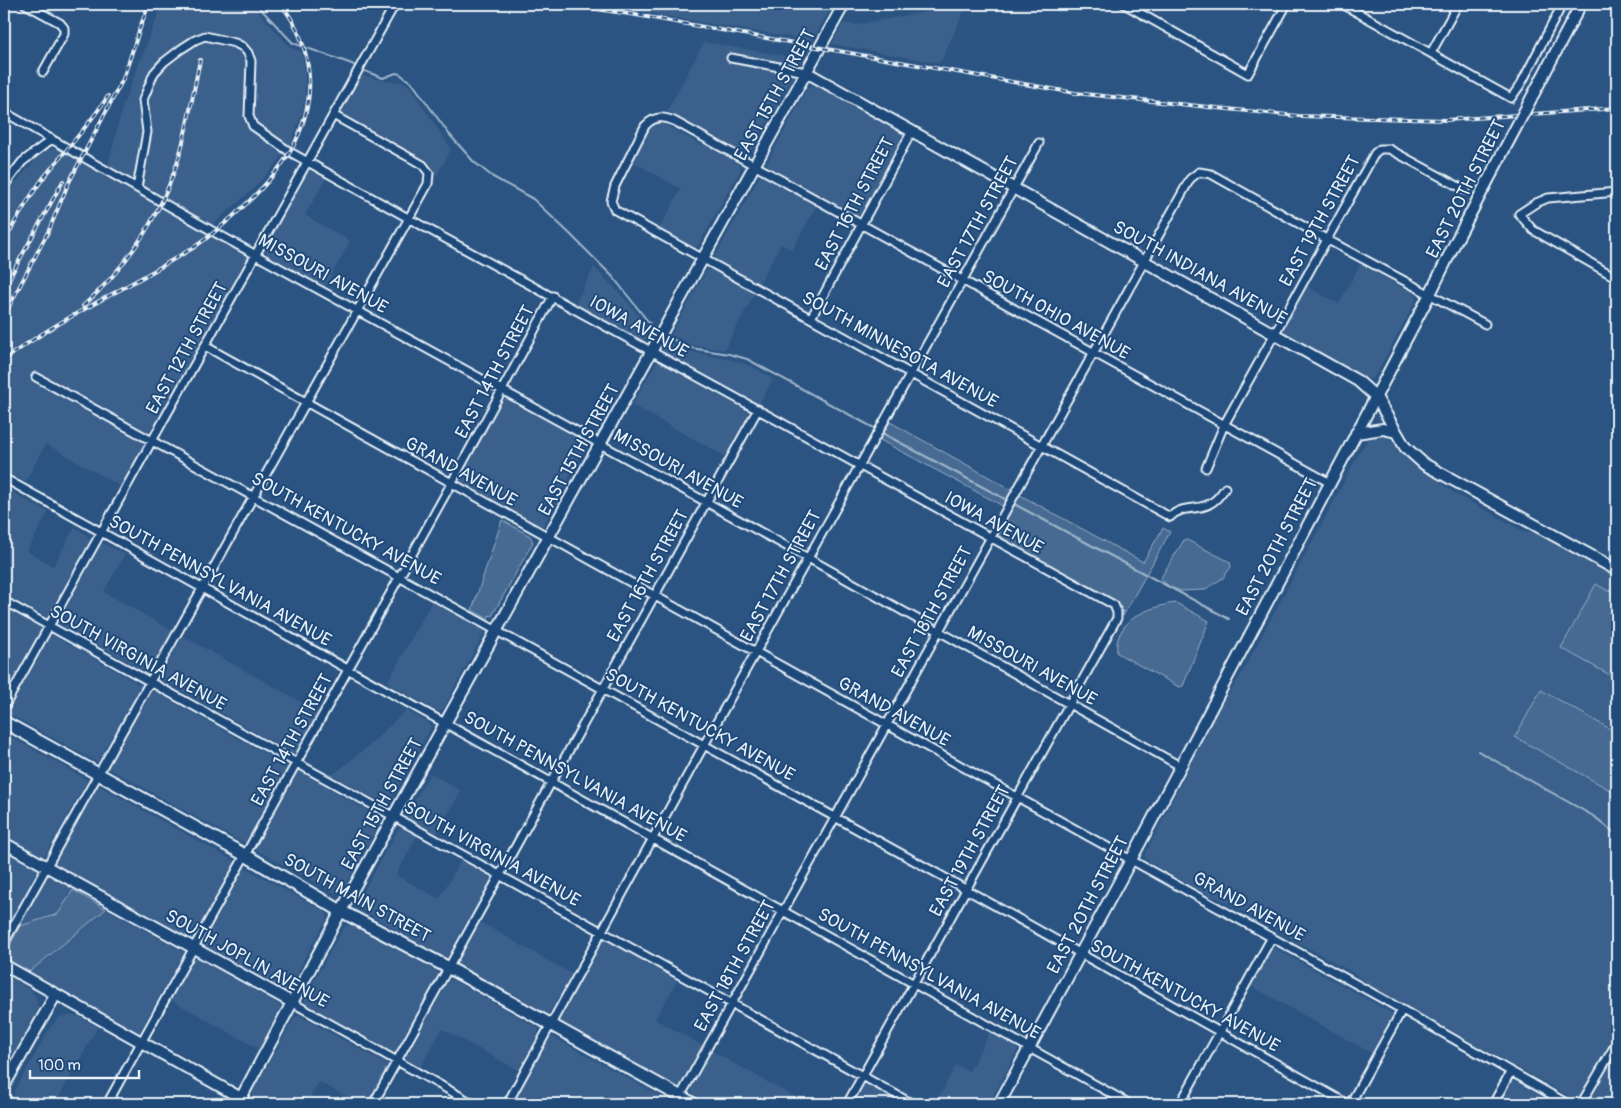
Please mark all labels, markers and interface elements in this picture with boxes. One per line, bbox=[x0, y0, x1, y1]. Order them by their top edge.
street label: EAST 15TH STREET bbox=[729, 25, 821, 165]
street label: EAST 20TH STREET bbox=[1421, 116, 1511, 262]
street label: EAST 16TH STREET bbox=[810, 133, 900, 275]
street label: EAST 19TH STREET bbox=[1274, 151, 1366, 291]
street label: EAST 17TH STREET bbox=[932, 152, 1024, 292]
street label: SOUTH INDIANA AVENUE bbox=[1109, 216, 1291, 330]
street label: MISSOURI AVENUE bbox=[254, 229, 392, 319]
street label: SOUTH OHIO AVENUE bbox=[978, 265, 1134, 365]
street label: EAST 12TH STREET bbox=[141, 278, 233, 418]
street label: SOUTH MINNESOTA AVENUE bbox=[798, 286, 1002, 414]
street label: IOWA AVENUE bbox=[585, 290, 693, 364]
street label: EAST 14TH STREET bbox=[450, 301, 540, 443]
street label: EAST 15TH STREET bbox=[533, 380, 625, 520]
street label: MISSOURI AVENUE bbox=[609, 424, 747, 514]
street label: GRAND AVENUE bbox=[401, 432, 521, 512]
street label: SOUTH KENTUCKY AVENUE bbox=[247, 467, 445, 591]
street label: EAST 20TH STREET bbox=[1231, 474, 1323, 620]
street label: IOWA AVENUE bbox=[940, 486, 1048, 560]
street label: EAST 16TH STREET bbox=[602, 506, 694, 646]
street label: EAST 17TH STREET bbox=[735, 506, 827, 646]
street label: SOUTH PENNSYLVANIA AVENUE bbox=[104, 510, 336, 652]
street label: EAST 18TH STREET bbox=[886, 542, 978, 682]
street label: SOUTH VIRGINIA AVENUE bbox=[46, 600, 230, 716]
street label: MISSOURI AVENUE bbox=[963, 621, 1101, 711]
street label: SOUTH KENTUCKY AVENUE bbox=[601, 663, 799, 787]
street label: EAST 14TH STREET bbox=[246, 670, 338, 810]
street label: GRAND AVENUE bbox=[834, 672, 954, 752]
street label: SOUTH PENNSYLVANIA AVENUE bbox=[459, 706, 691, 848]
street label: EAST 15TH STREET bbox=[336, 734, 428, 874]
street label: EAST 19TH STREET bbox=[924, 781, 1016, 921]
street label: SOUTH VIRGINIA AVENUE bbox=[400, 796, 584, 912]
street label: EAST 20TH STREET bbox=[1042, 832, 1134, 978]
street label: SOUTH MAIN STREET bbox=[279, 848, 435, 948]
street label: GRAND AVENUE bbox=[1189, 867, 1309, 947]
street label: EAST 18TH STREET bbox=[689, 896, 781, 1036]
street label: SOUTH PENNSYLVANIA AVENUE bbox=[813, 903, 1045, 1045]
street label: SOUTH JOPLIN AVENUE bbox=[161, 904, 333, 1014]
street label: SOUTH KENTUCKY AVENUE bbox=[1086, 934, 1284, 1058]
scale bar bbox=[30, 1048, 139, 1080]
text: 100 m bbox=[38, 1056, 81, 1075]

